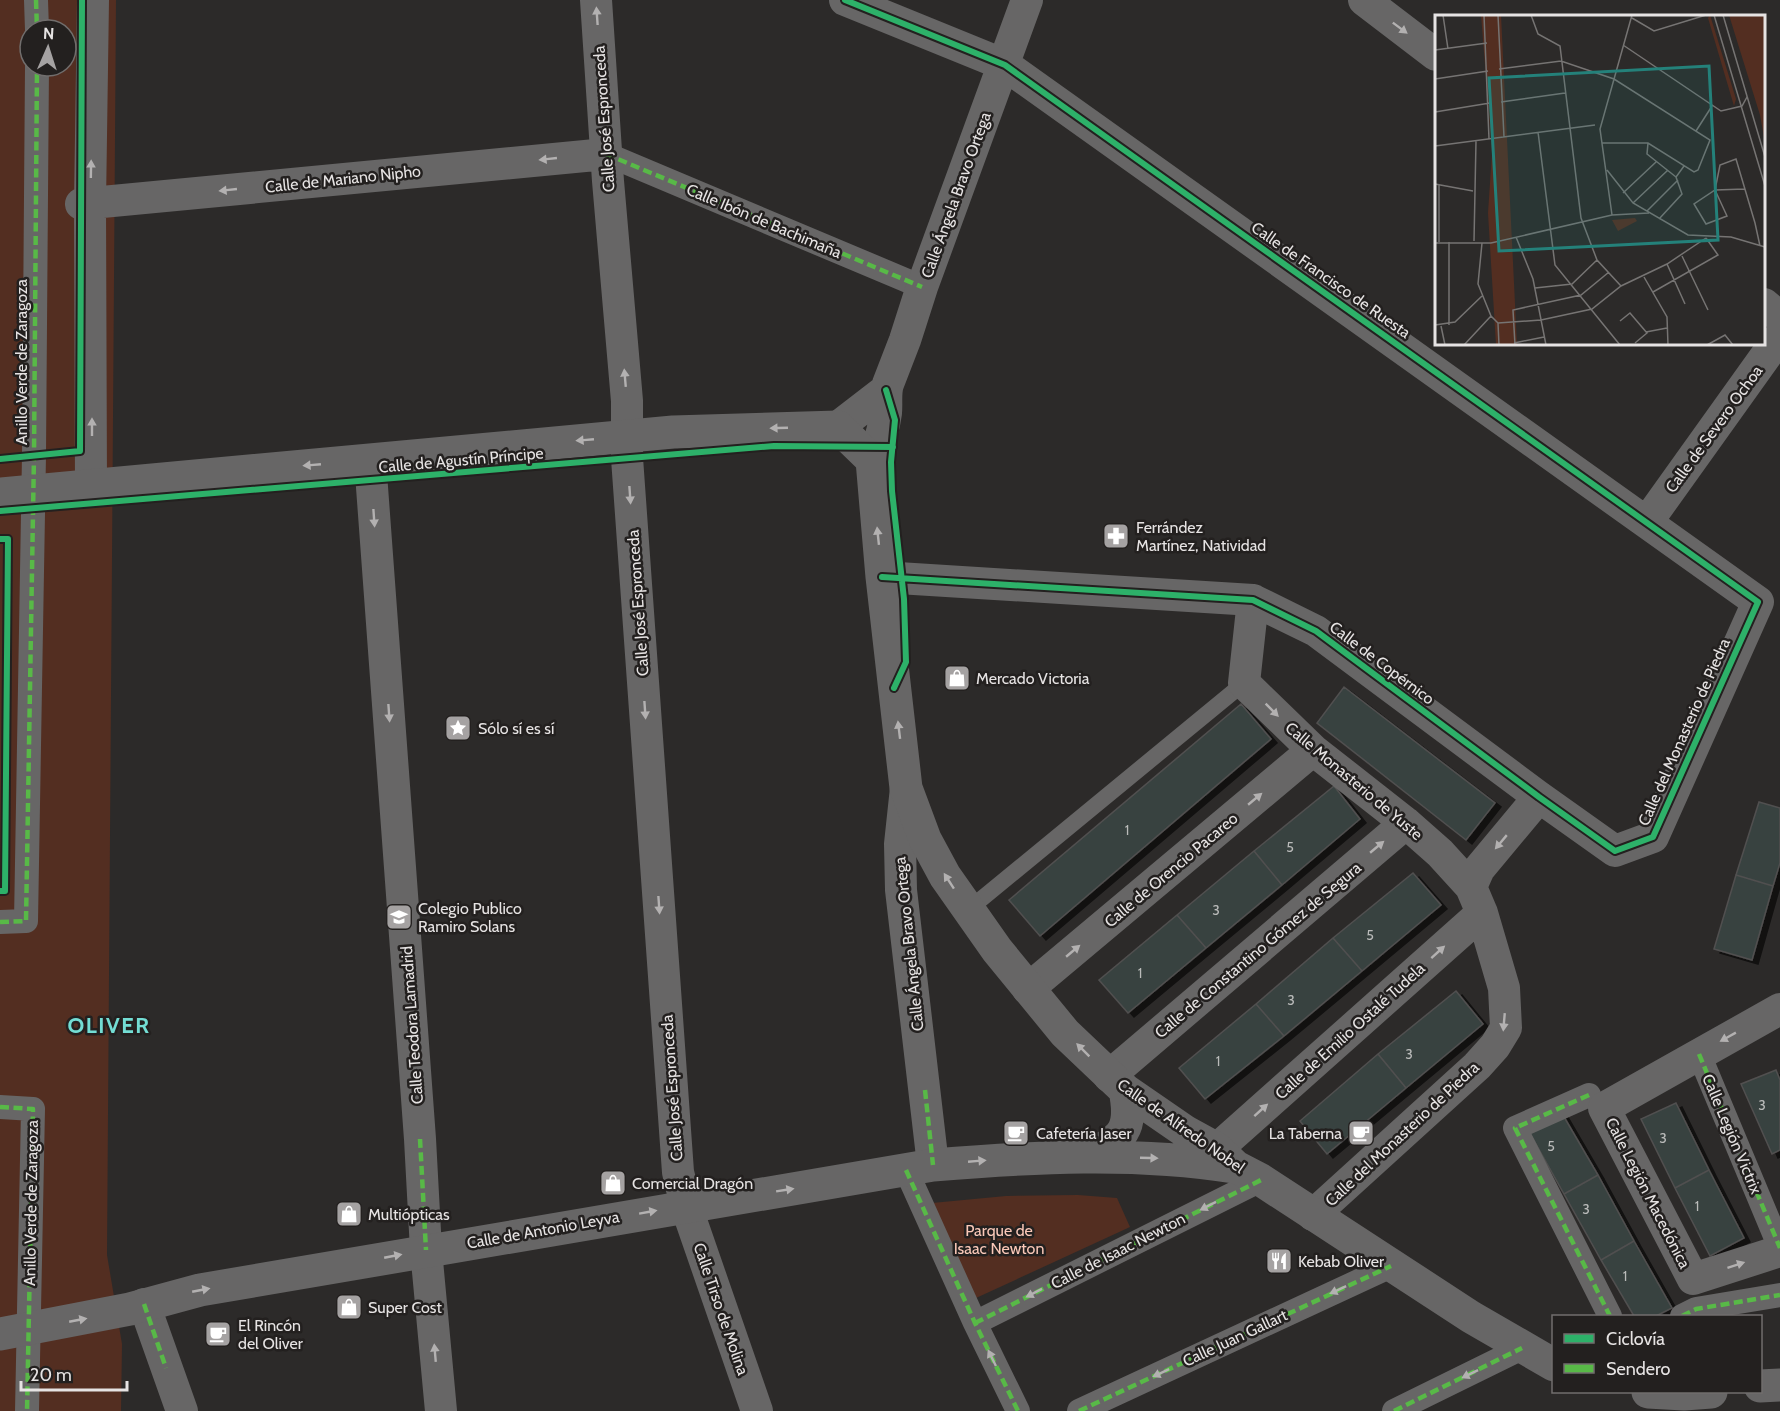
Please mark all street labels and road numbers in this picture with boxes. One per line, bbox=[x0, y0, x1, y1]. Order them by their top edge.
street label: Calle José Espronceda bbox=[589, 45, 619, 193]
street label: Calle Ángela Bravo Ortega bbox=[917, 109, 995, 281]
street label: Calle de Mariano Nipho bbox=[264, 161, 422, 197]
street label: Calle Ibón de Bachimaña bbox=[684, 180, 845, 262]
street label: Calle de Francisco de Ruesta bbox=[1248, 218, 1414, 342]
street label: Anillo Verde de Zaragoza bbox=[12, 279, 31, 445]
street label: Calle de Severo Ochoa bbox=[1661, 361, 1767, 496]
street label: Calle de Agustín Príncipe bbox=[378, 443, 544, 477]
street label: Calle José Espronceda bbox=[623, 529, 653, 677]
street label: Calle de Copérnico bbox=[1326, 617, 1438, 709]
street label: Calle del Monasterio de Piedra bbox=[1634, 635, 1734, 829]
street label: Calle Monasterio de Yuste bbox=[1282, 718, 1426, 844]
street label: Calle de Orencio Pacareo bbox=[1100, 809, 1242, 931]
street label: Calle Ángela Bravo Ortega bbox=[890, 856, 928, 1032]
street label: Calle de Constantino Gómez de Segura bbox=[1151, 858, 1365, 1042]
street label: Calle Teodora Lamadrid bbox=[397, 945, 427, 1105]
street label: Calle de Emilio Ostalé Tudela bbox=[1271, 959, 1429, 1103]
street label: Calle José Espronceda bbox=[657, 1014, 687, 1162]
street label: Calle del Monasterio de Piedra bbox=[1321, 1058, 1483, 1210]
street label: Calle Legión Victrix bbox=[1698, 1071, 1766, 1197]
street label: Calle de Alfredo Nobel bbox=[1114, 1075, 1249, 1177]
street label: Calle Legión Macedónica bbox=[1602, 1114, 1694, 1272]
street label: Anillo Verde de Zaragoza bbox=[20, 1120, 42, 1286]
street label: Calle de Antonio Leyva bbox=[465, 1207, 621, 1253]
street label: Calle de Isaac Newton bbox=[1048, 1209, 1188, 1293]
street label: Calle Tirso de Molina bbox=[689, 1240, 753, 1378]
street label: Calle Juan Gallart bbox=[1180, 1305, 1291, 1371]

